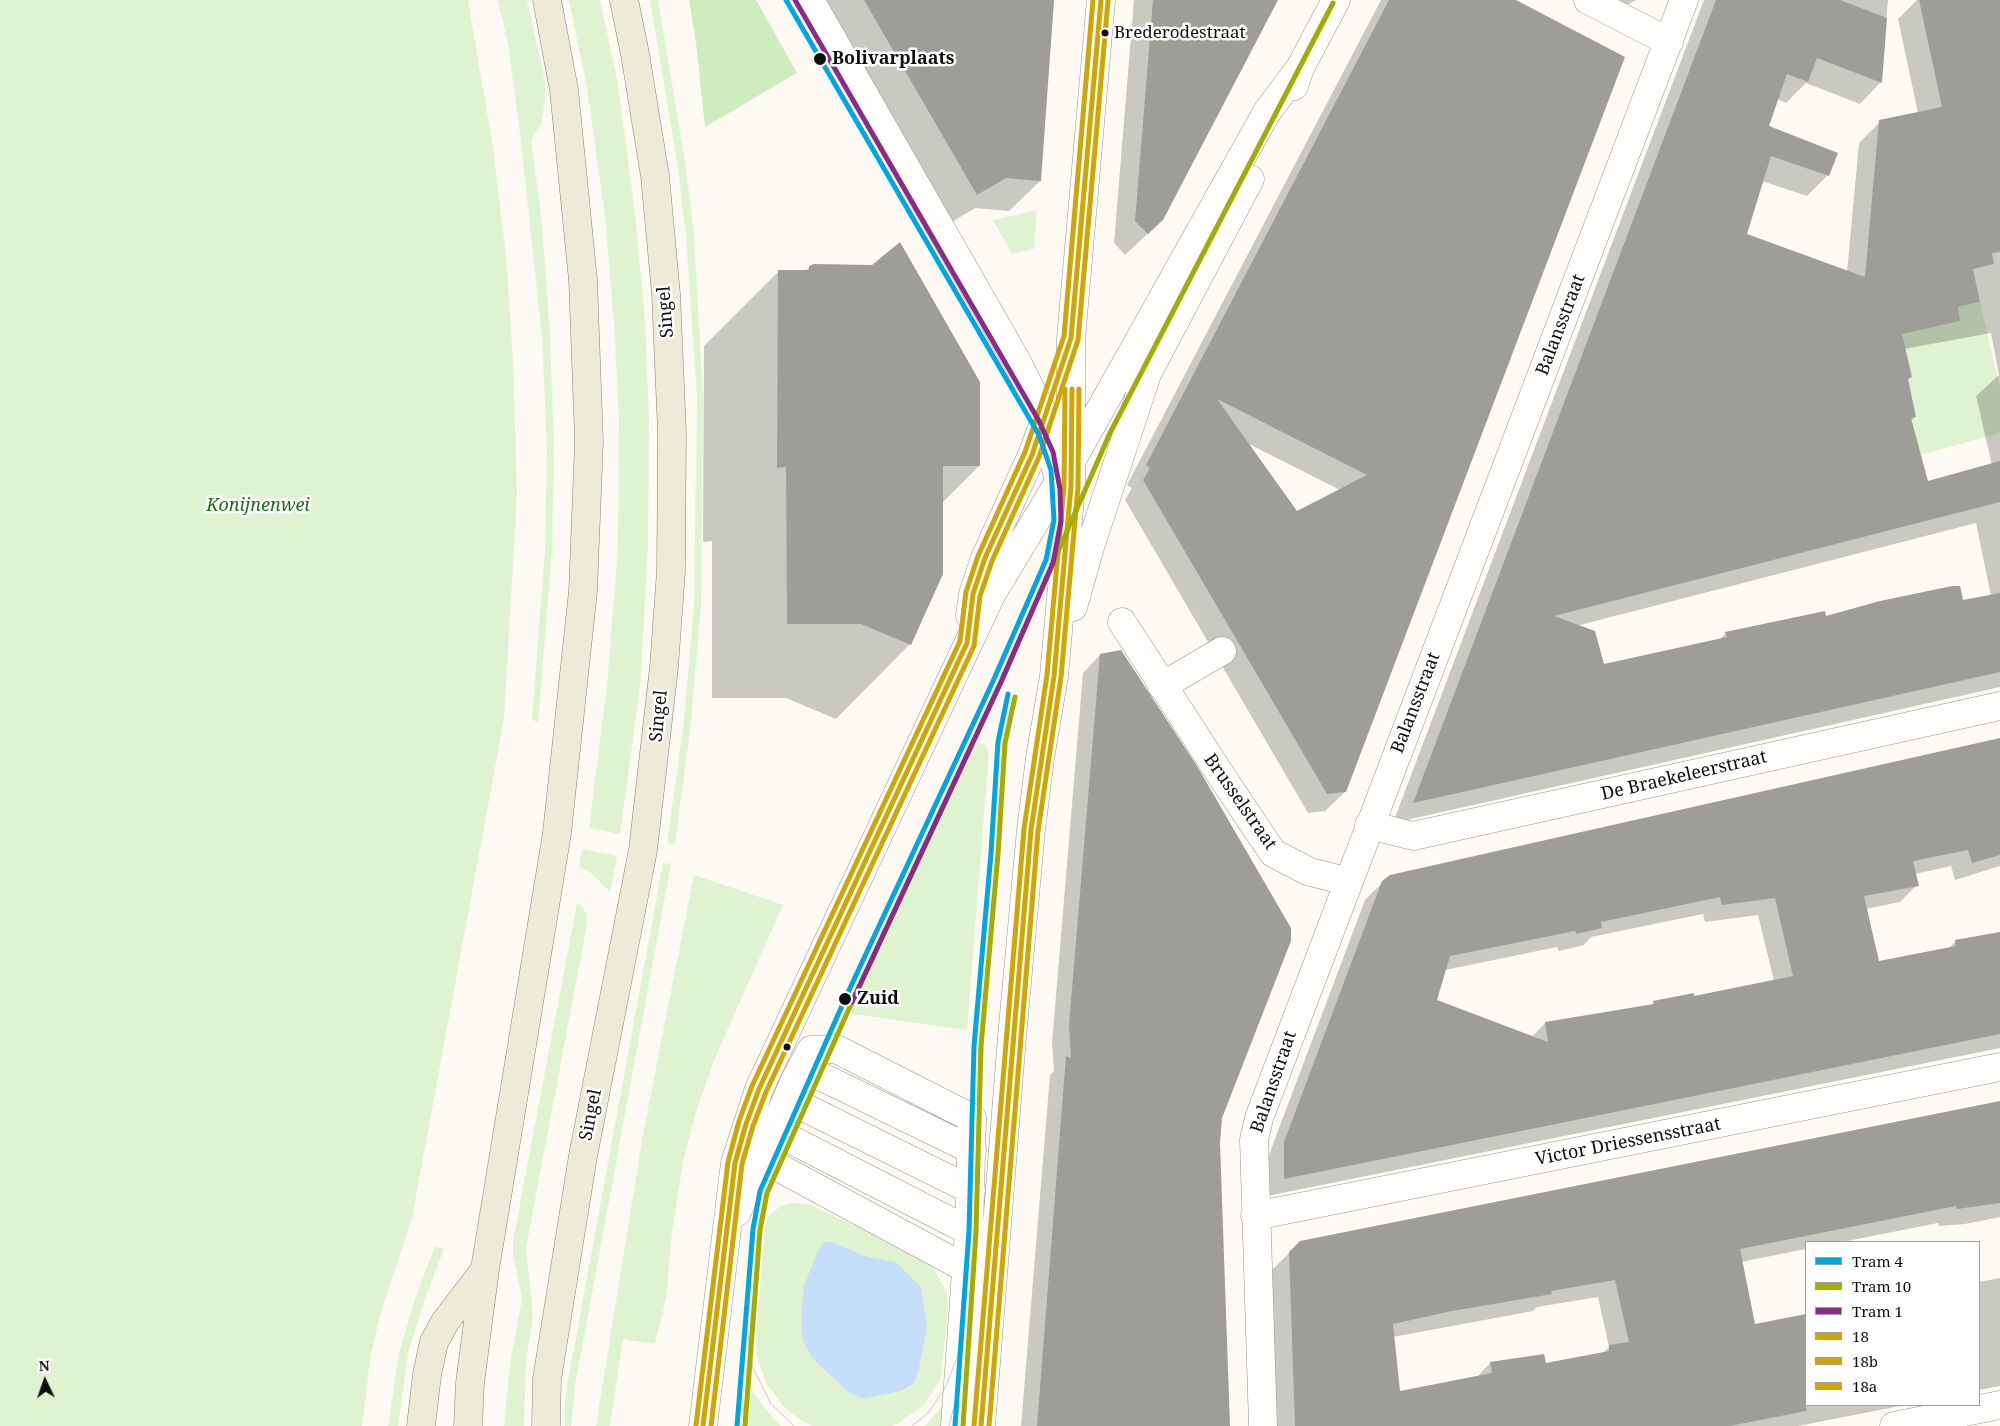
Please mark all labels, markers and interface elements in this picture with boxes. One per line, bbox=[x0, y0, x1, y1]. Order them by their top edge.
place label: Brederodestraat bbox=[1114, 23, 1246, 43]
marker: Brederodestraat bbox=[1100, 28, 1110, 38]
place label: Bolivarplaats bbox=[832, 48, 954, 70]
marker: Bolivarplaats bbox=[812, 51, 828, 67]
street label: Balansstraat bbox=[1532, 271, 1590, 379]
street label: Singel bbox=[653, 285, 679, 339]
park label: Konijnenwei bbox=[206, 495, 310, 517]
street label: Balansstraat bbox=[1387, 649, 1445, 757]
street label: Singel bbox=[646, 689, 672, 743]
street label: De Braekeleerstraat bbox=[1599, 746, 1769, 806]
street label: Brusselstraat bbox=[1199, 750, 1281, 854]
place label: Zuid bbox=[857, 988, 899, 1010]
marker: Zuid bbox=[837, 991, 853, 1007]
street label: Balansstraat bbox=[1246, 1028, 1302, 1136]
unlabelled marker bbox=[782, 1042, 792, 1052]
street label: Singel bbox=[575, 1087, 607, 1143]
street label: Victor Driessensstraat bbox=[1533, 1113, 1723, 1171]
legend bbox=[1805, 1241, 1980, 1406]
text: Tram 4 bbox=[1852, 1251, 1903, 1271]
text: Tram 10 bbox=[1852, 1276, 1911, 1296]
text: Tram 1 bbox=[1852, 1301, 1903, 1321]
text: 18 bbox=[1852, 1326, 1869, 1346]
text: 18b bbox=[1852, 1351, 1878, 1371]
north arrow bbox=[20, 1356, 70, 1406]
text: N bbox=[38, 1356, 50, 1375]
text: 18a bbox=[1852, 1376, 1877, 1396]

